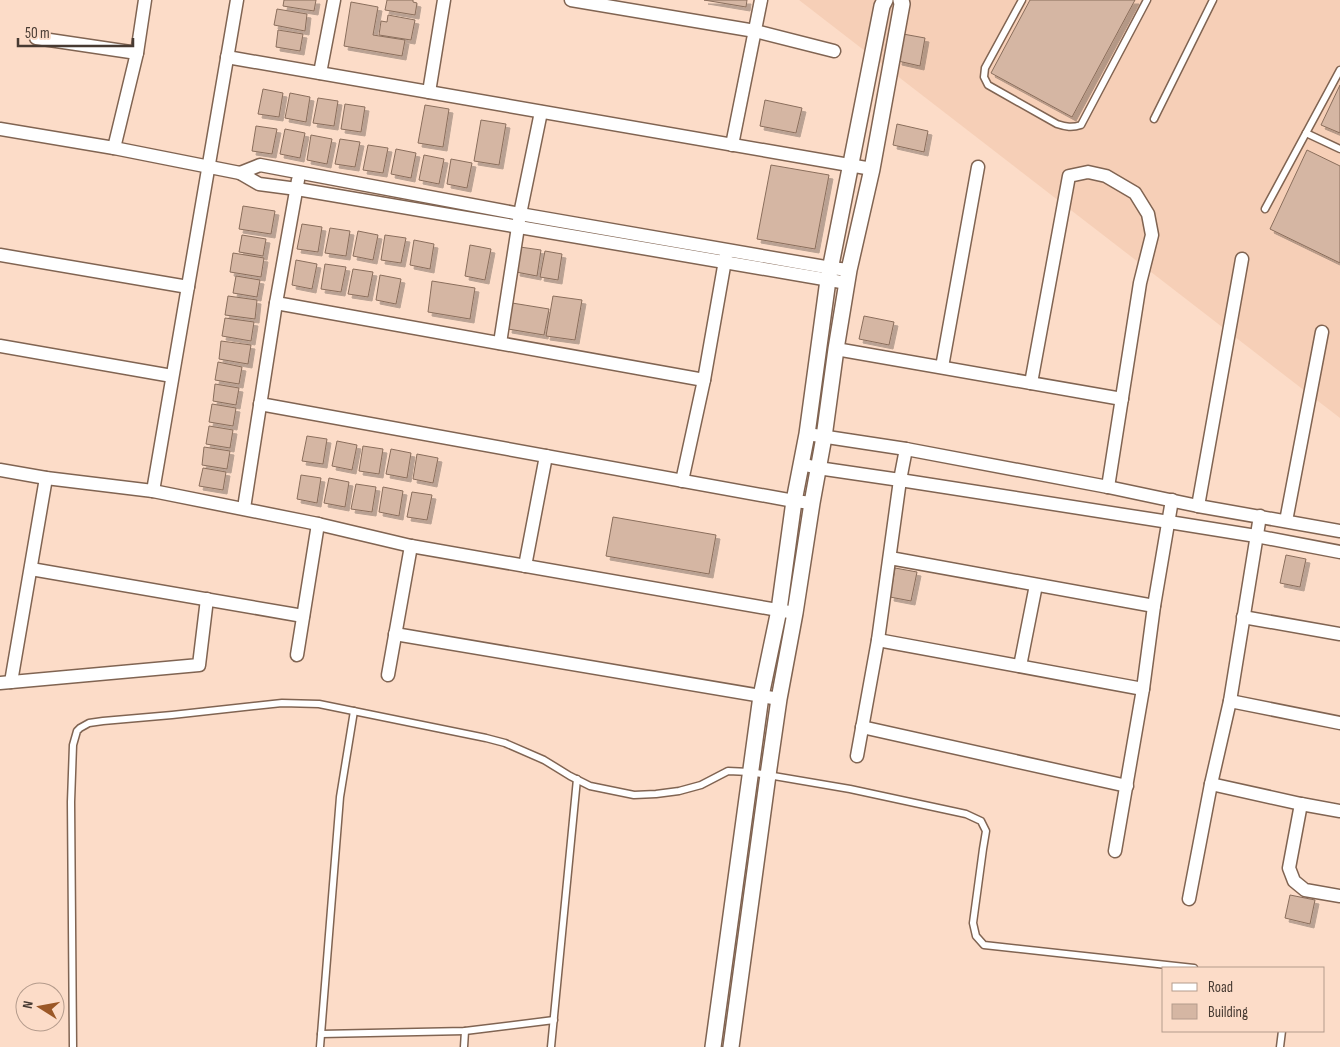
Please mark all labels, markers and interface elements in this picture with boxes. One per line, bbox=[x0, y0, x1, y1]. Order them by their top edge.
scale bar bbox=[18, 15, 132, 47]
text: 50 m bbox=[25, 24, 50, 43]
legend bbox=[1162, 967, 1325, 1032]
text: Road bbox=[1208, 978, 1233, 997]
north arrow bbox=[15, 982, 65, 1032]
text: N bbox=[19, 999, 37, 1010]
text: Building bbox=[1208, 1003, 1248, 1022]

